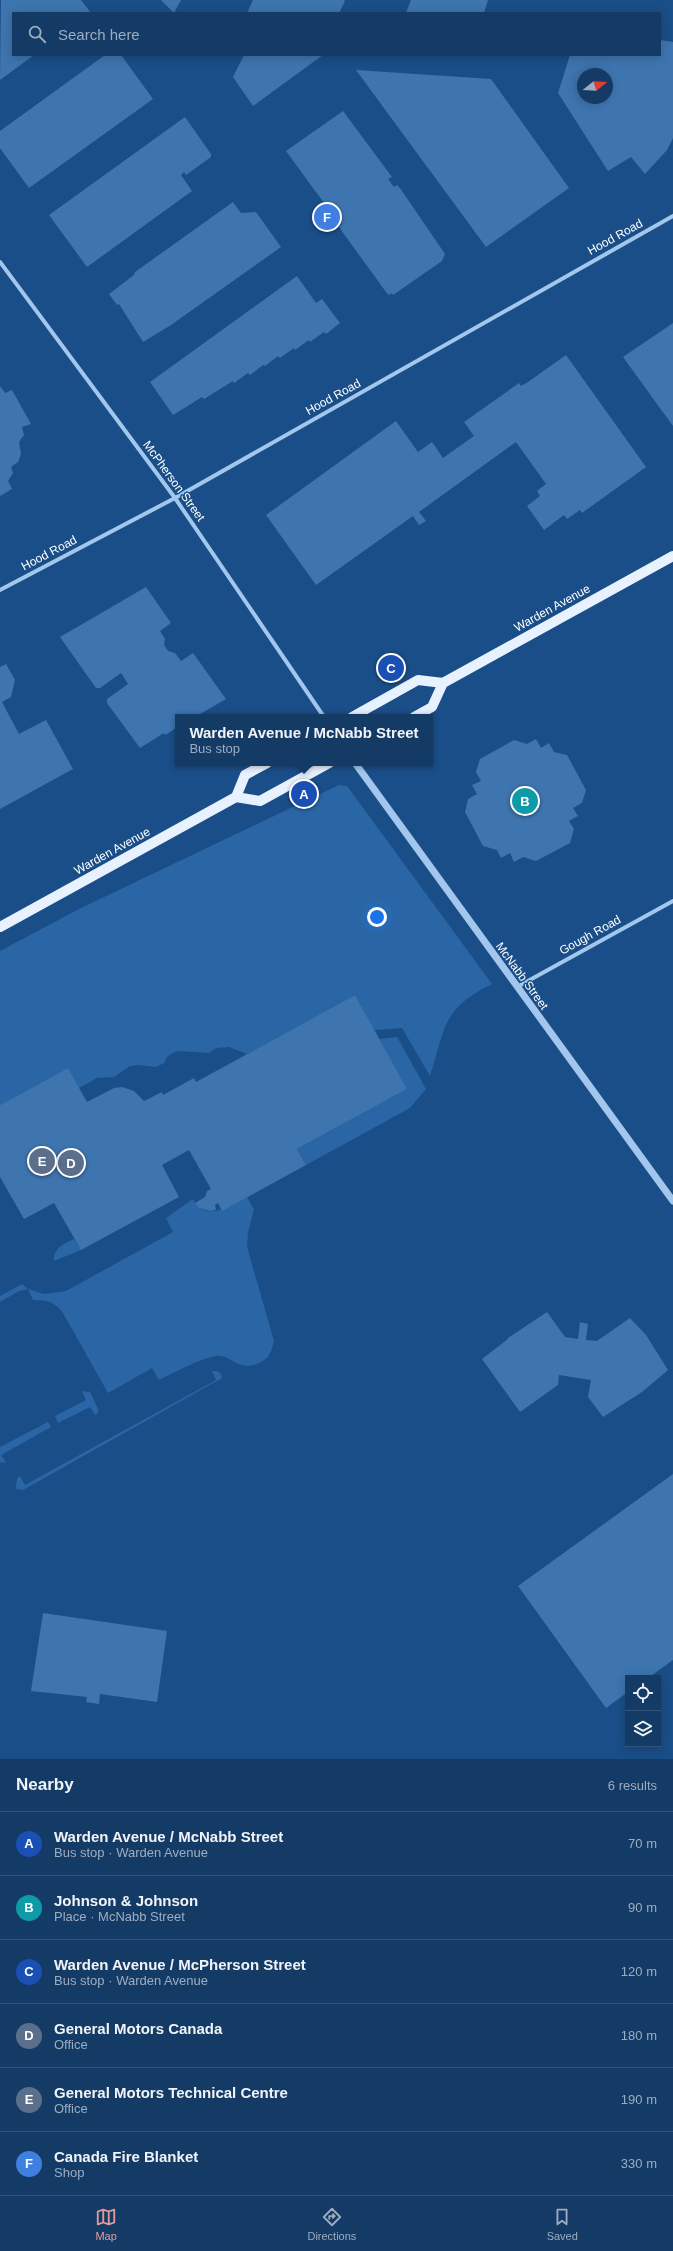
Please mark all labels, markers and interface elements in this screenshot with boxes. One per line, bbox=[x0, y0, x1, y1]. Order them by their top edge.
search box bbox=[12, 12, 661, 56]
icon: search bbox=[26, 23, 48, 45]
text: Search here bbox=[58, 26, 140, 43]
north arrow bbox=[577, 68, 613, 104]
pin: F bbox=[314, 202, 340, 232]
street label: Hood Road bbox=[585, 216, 645, 258]
street label: Hood Road bbox=[303, 376, 363, 418]
street label: McPherson Street bbox=[140, 438, 208, 525]
street label: Hood Road bbox=[19, 533, 79, 573]
street label: Warden Avenue bbox=[512, 581, 593, 635]
pin: C bbox=[378, 653, 404, 683]
popup bbox=[175, 714, 433, 766]
text: Warden Avenue / McNabb Street bbox=[189, 724, 419, 741]
text: Bus stop bbox=[189, 741, 240, 756]
pin: A bbox=[291, 779, 317, 809]
pin: B bbox=[512, 786, 538, 816]
street label: Warden Avenue bbox=[72, 824, 153, 878]
your location bbox=[367, 907, 387, 927]
street label: Gough Road bbox=[557, 912, 623, 958]
street label: McNabb Street bbox=[493, 940, 552, 1013]
pin: E bbox=[29, 1146, 55, 1176]
pin: D bbox=[58, 1148, 84, 1178]
map controls bbox=[625, 1675, 661, 1747]
button: locate bbox=[625, 1675, 661, 1711]
button: layers bbox=[625, 1711, 661, 1747]
text: Nearby bbox=[16, 1775, 74, 1794]
text: 6 results bbox=[608, 1778, 657, 1793]
text: Warden Avenue / McNabb Street bbox=[54, 1828, 283, 1845]
text: A bbox=[24, 1836, 34, 1851]
text: 70 m bbox=[628, 1836, 657, 1851]
text: Bus stop · Warden Avenue bbox=[54, 1845, 208, 1860]
text: Johnson & Johnson bbox=[54, 1892, 198, 1909]
text: B bbox=[24, 1900, 34, 1915]
text: 90 m bbox=[628, 1900, 657, 1915]
text: Place · McNabb Street bbox=[54, 1909, 185, 1924]
text: Warden Avenue / McPherson Street bbox=[54, 1956, 306, 1973]
text: C bbox=[24, 1964, 34, 1979]
text: 120 m bbox=[621, 1964, 657, 1979]
text: Bus stop · Warden Avenue bbox=[54, 1973, 208, 1988]
text: General Motors Canada bbox=[54, 2020, 222, 2037]
text: D bbox=[24, 2028, 34, 2043]
text: 180 m bbox=[621, 2028, 657, 2043]
text: Office bbox=[54, 2037, 88, 2052]
text: General Motors Technical Centre bbox=[54, 2084, 288, 2101]
text: E bbox=[25, 2092, 33, 2107]
text: 190 m bbox=[621, 2092, 657, 2107]
text: Office bbox=[54, 2101, 88, 2116]
text: Canada Fire Blanket bbox=[54, 2148, 198, 2165]
text: F bbox=[25, 2156, 33, 2171]
text: 330 m bbox=[621, 2156, 657, 2171]
text: Shop bbox=[54, 2165, 84, 2180]
tab: Map bbox=[95, 2206, 117, 2242]
tab: Directions bbox=[307, 2206, 356, 2242]
tab: Saved bbox=[547, 2206, 578, 2242]

